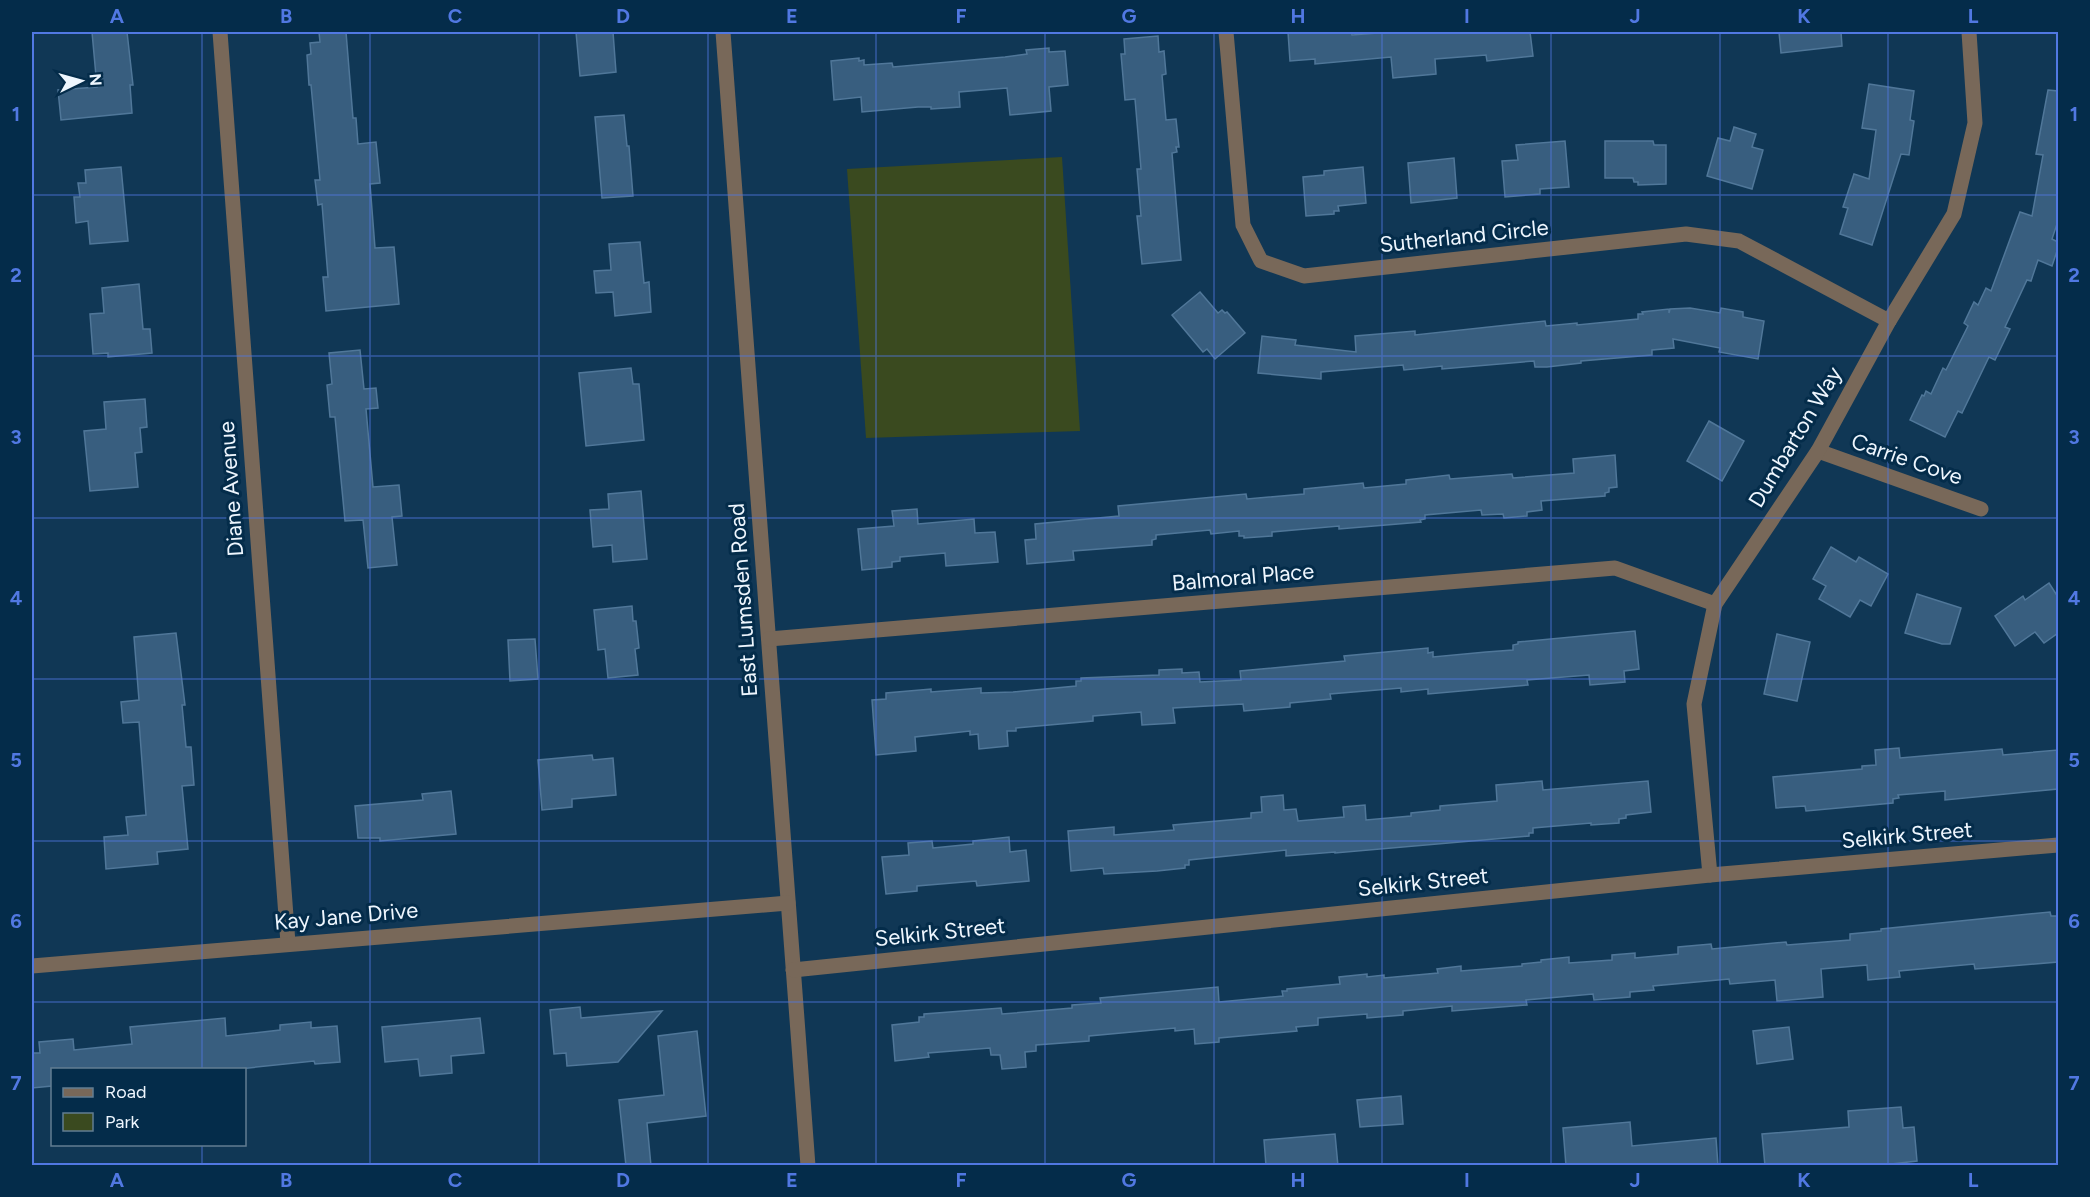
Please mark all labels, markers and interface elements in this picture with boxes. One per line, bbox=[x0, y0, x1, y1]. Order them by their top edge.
text: A bbox=[110, 4, 125, 28]
text: B bbox=[280, 4, 292, 28]
text: C bbox=[448, 4, 462, 28]
text: D bbox=[616, 4, 630, 28]
text: E bbox=[786, 4, 798, 28]
text: F bbox=[955, 4, 967, 28]
text: G bbox=[1122, 4, 1137, 28]
text: H bbox=[1291, 4, 1306, 28]
text: I bbox=[1464, 4, 1470, 28]
text: J bbox=[1629, 4, 1641, 28]
text: K bbox=[1797, 4, 1811, 28]
text: L bbox=[1968, 4, 1979, 28]
north arrow bbox=[51, 51, 111, 111]
text: N bbox=[85, 73, 105, 87]
text: 1 bbox=[12, 102, 20, 126]
text: 1 bbox=[2070, 102, 2078, 126]
street label: Sutherland Circle bbox=[1378, 214, 1550, 258]
text: 2 bbox=[10, 263, 22, 287]
text: 2 bbox=[2068, 263, 2080, 287]
street label: Dumbarton Way bbox=[1742, 361, 1848, 512]
street label: Diane Avenue bbox=[213, 420, 249, 558]
text: 3 bbox=[10, 425, 22, 449]
text: 3 bbox=[2068, 425, 2080, 449]
street label: Carrie Cove bbox=[1848, 427, 1966, 491]
street label: East Lumsden Road bbox=[723, 502, 763, 698]
street label: Balmoral Place bbox=[1171, 557, 1315, 597]
text: 4 bbox=[10, 586, 23, 610]
text: 4 bbox=[2068, 586, 2081, 610]
text: 5 bbox=[10, 748, 22, 772]
text: 5 bbox=[2068, 748, 2080, 772]
street label: Selkirk Street bbox=[1840, 816, 1974, 854]
street label: Selkirk Street bbox=[1356, 862, 1490, 902]
street label: Kay Jane Drive bbox=[273, 896, 419, 936]
text: 6 bbox=[10, 909, 22, 933]
text: 6 bbox=[2068, 909, 2080, 933]
street label: Selkirk Street bbox=[873, 912, 1007, 952]
legend bbox=[51, 1068, 246, 1146]
text: 7 bbox=[10, 1071, 22, 1095]
text: 7 bbox=[2068, 1071, 2080, 1095]
text: Road bbox=[105, 1081, 146, 1103]
text: Park bbox=[105, 1111, 140, 1133]
text: A bbox=[110, 1168, 125, 1192]
text: B bbox=[280, 1168, 292, 1192]
text: C bbox=[448, 1168, 462, 1192]
text: D bbox=[616, 1168, 630, 1192]
text: E bbox=[786, 1168, 798, 1192]
text: F bbox=[955, 1168, 967, 1192]
text: G bbox=[1122, 1168, 1137, 1192]
text: H bbox=[1291, 1168, 1306, 1192]
text: I bbox=[1464, 1168, 1470, 1192]
text: J bbox=[1629, 1168, 1641, 1192]
text: K bbox=[1797, 1168, 1811, 1192]
text: L bbox=[1968, 1168, 1979, 1192]

